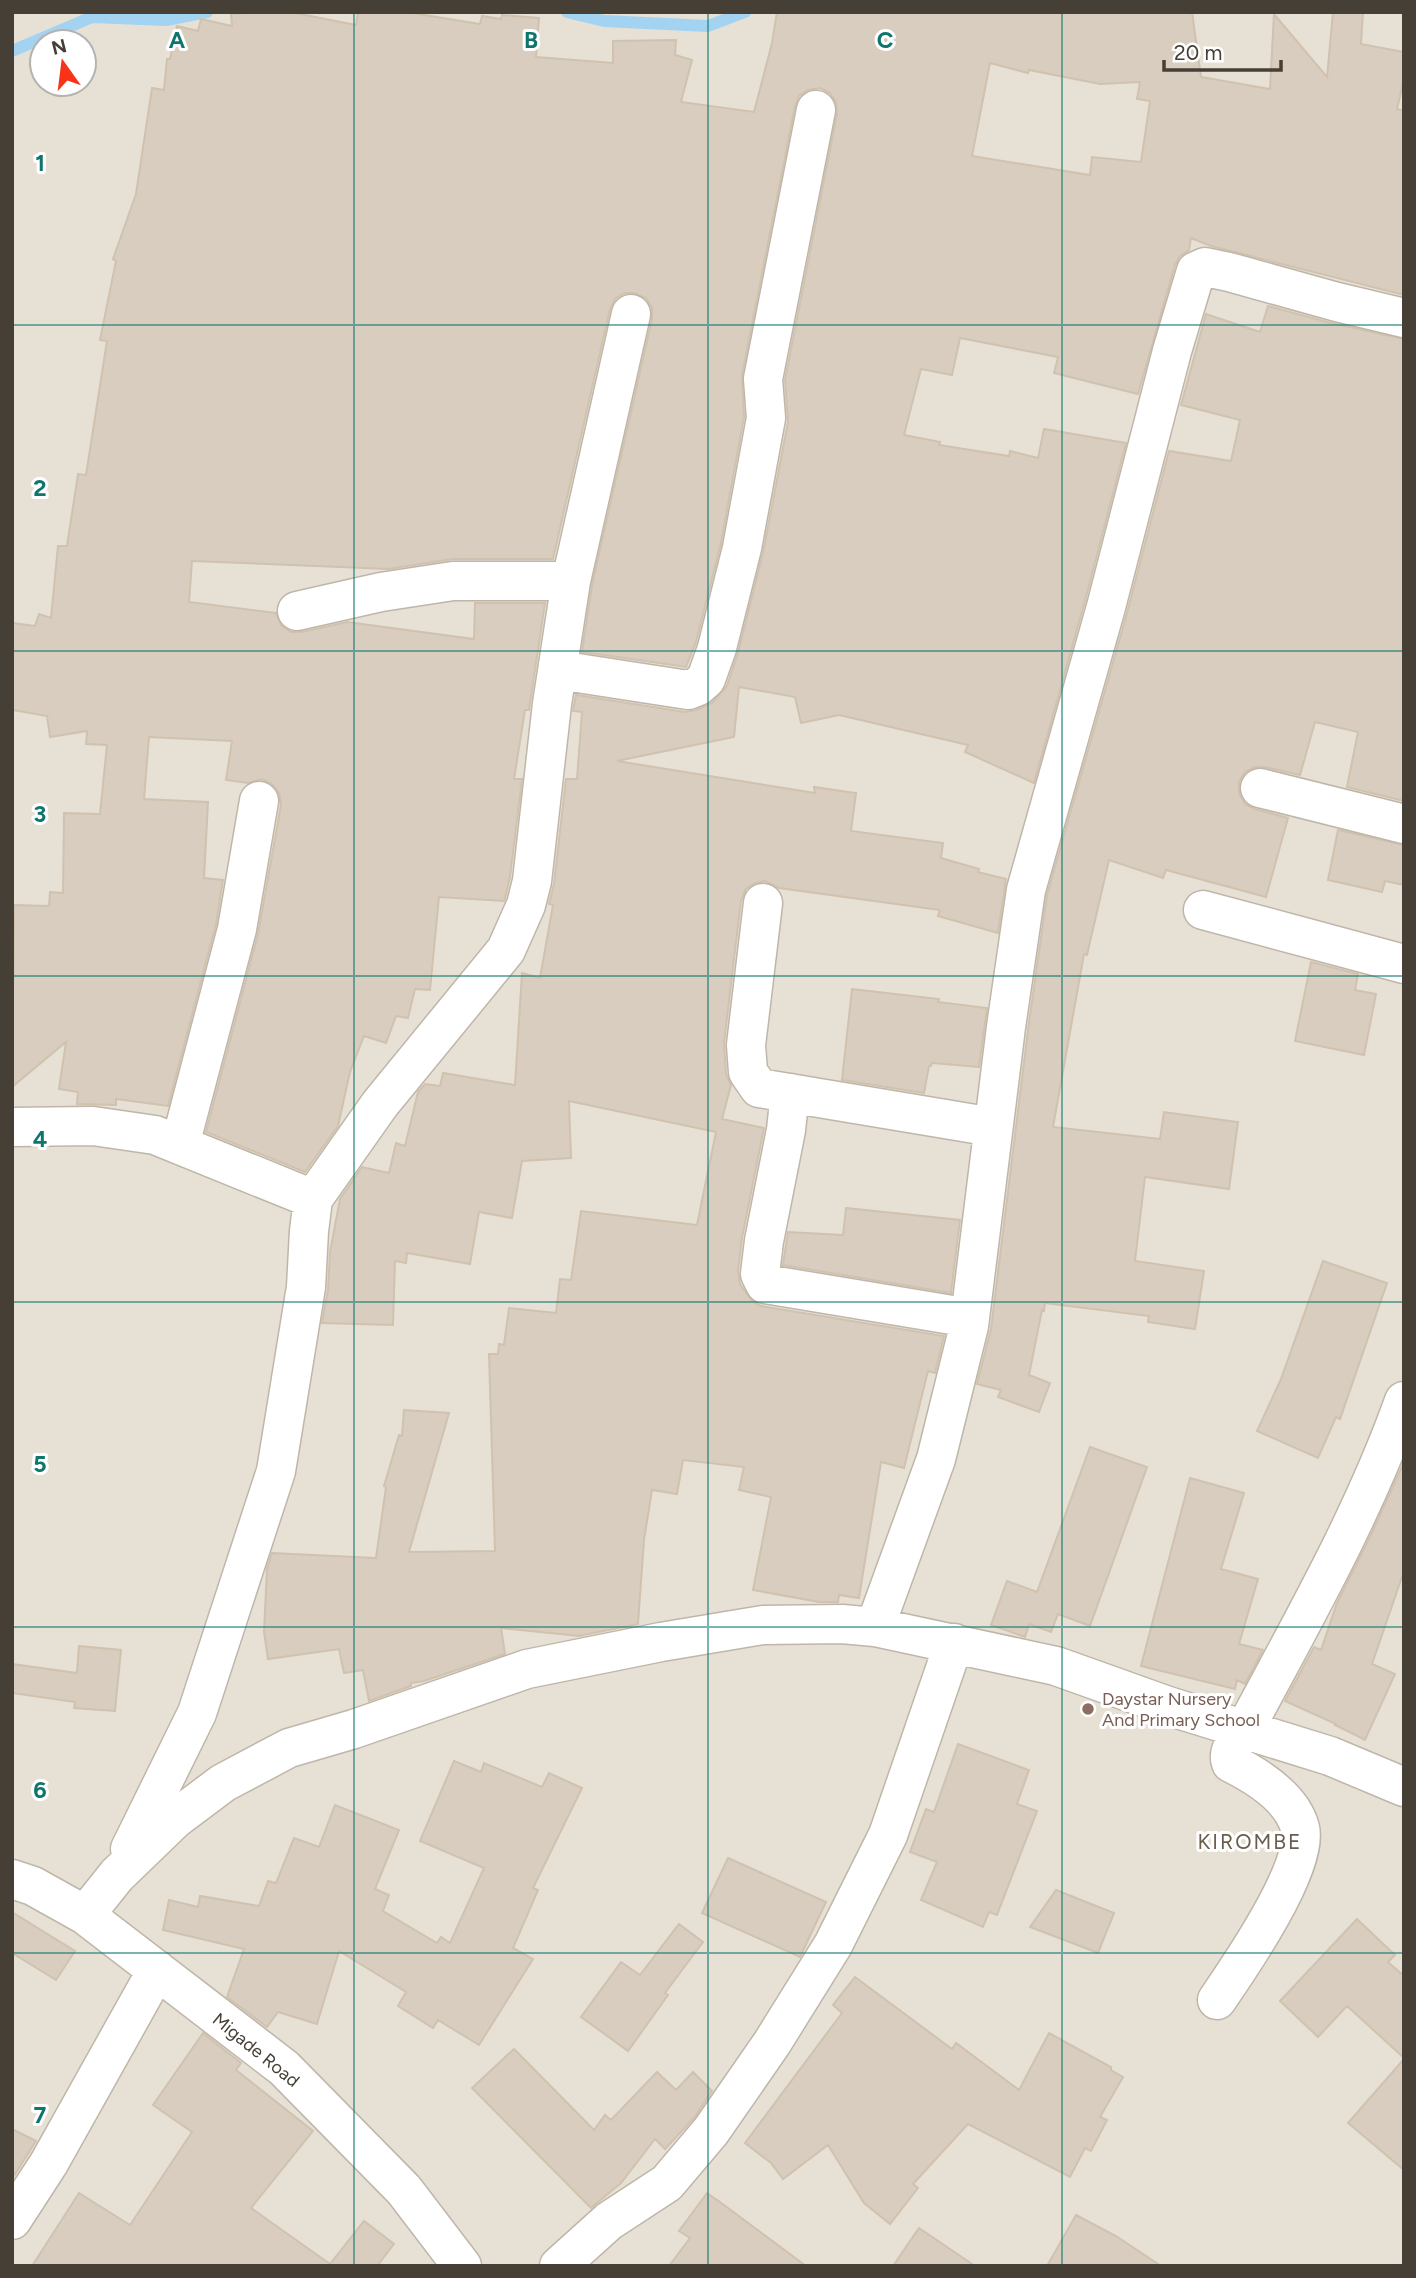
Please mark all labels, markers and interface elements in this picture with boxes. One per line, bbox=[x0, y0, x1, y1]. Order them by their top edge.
text: A bbox=[169, 26, 186, 54]
text: B bbox=[524, 26, 538, 54]
text: C bbox=[877, 26, 894, 54]
north arrow bbox=[28, 28, 98, 98]
scale bar bbox=[1164, 28, 1281, 72]
text: N bbox=[49, 34, 69, 60]
text: 20 m bbox=[1174, 40, 1222, 65]
text: 1 bbox=[35, 149, 45, 177]
text: 2 bbox=[33, 474, 47, 502]
text: 3 bbox=[34, 800, 46, 828]
text: 4 bbox=[33, 1125, 47, 1153]
text: 5 bbox=[33, 1450, 47, 1478]
place label: Daystar Nursery And Primary School bbox=[1102, 1688, 1260, 1731]
marker: Daystar Nursery And Primary School bbox=[1080, 1701, 1096, 1717]
text: 6 bbox=[33, 1776, 47, 1804]
district label: KIROMBE bbox=[1198, 1829, 1302, 1854]
street label: Migade Road bbox=[208, 2008, 304, 2092]
text: 7 bbox=[34, 2101, 47, 2129]

